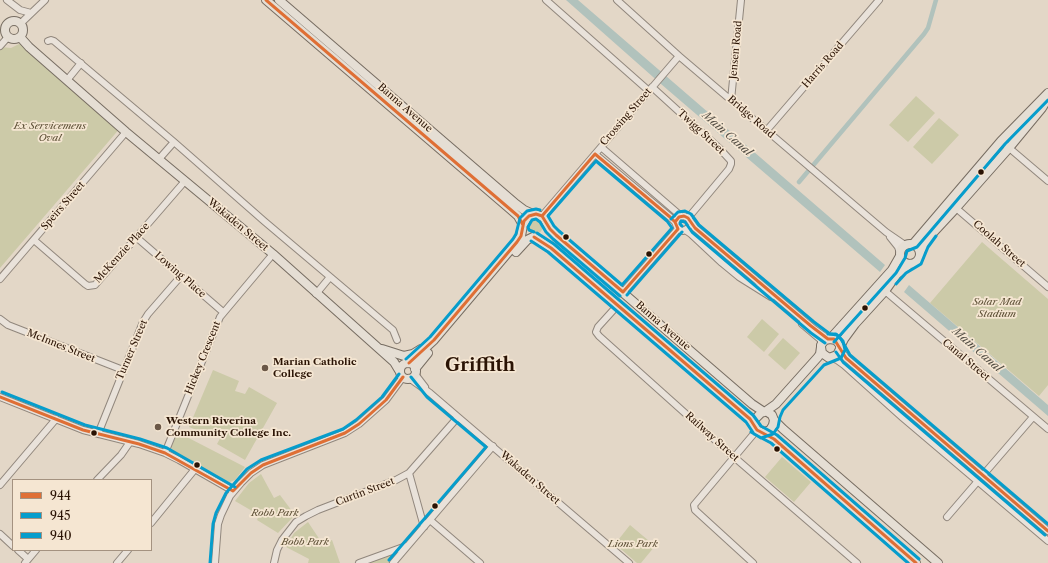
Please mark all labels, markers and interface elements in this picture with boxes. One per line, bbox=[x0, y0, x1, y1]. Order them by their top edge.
street label: Jensen Road bbox=[727, 20, 745, 80]
street label: Harris Road bbox=[800, 40, 846, 90]
street label: Banna Avenue bbox=[375, 81, 435, 135]
street label: Crossing Street bbox=[598, 86, 654, 148]
street label: Bridge Road bbox=[725, 93, 777, 141]
street label: Twigg Street bbox=[675, 107, 727, 157]
water label: Main Canal bbox=[700, 109, 754, 159]
park label: Ex Servicemens Oval bbox=[14, 120, 86, 144]
unlabelled marker bbox=[976, 167, 986, 177]
street label: Speirs Street bbox=[39, 179, 87, 233]
street label: Wakaden Street bbox=[205, 196, 271, 254]
street label: Coolah Street bbox=[970, 218, 1028, 270]
street label: McKenzie Place bbox=[92, 221, 152, 285]
unlabelled marker bbox=[561, 232, 571, 242]
unlabelled marker bbox=[644, 249, 654, 259]
street label: Lowing Place bbox=[152, 250, 208, 300]
park label: Solar Mad Stadium bbox=[973, 296, 1021, 320]
street label: Banna Avenue bbox=[633, 299, 693, 353]
unlabelled marker bbox=[860, 303, 870, 313]
street label: Turner Street bbox=[114, 318, 150, 382]
street label: Hickey Crescent bbox=[183, 319, 223, 397]
water label: Main Canal bbox=[950, 325, 1004, 375]
street label: McInnes Street bbox=[25, 327, 97, 365]
street label: Canal Street bbox=[940, 337, 992, 383]
district label: Griffith bbox=[445, 355, 515, 377]
place label: Marian Catholic College bbox=[273, 356, 357, 380]
marker: Marian Catholic College bbox=[260, 363, 270, 373]
street label: Railway Street bbox=[683, 410, 741, 464]
place label: Western Riverina Community College Inc. bbox=[166, 415, 291, 438]
marker: Western Riverina Community College Inc. bbox=[153, 422, 163, 432]
unlabelled marker bbox=[89, 428, 99, 438]
unlabelled marker bbox=[772, 444, 782, 454]
street label: Wakaden Street bbox=[498, 449, 562, 507]
unlabelled marker bbox=[192, 460, 202, 470]
street label: Curtin Street bbox=[334, 475, 396, 509]
legend bbox=[12, 479, 152, 551]
text: 944 bbox=[50, 488, 71, 503]
unlabelled marker bbox=[430, 501, 440, 511]
park label: Robb Park bbox=[251, 507, 299, 519]
text: 945 bbox=[50, 508, 70, 523]
text: 940 bbox=[50, 528, 72, 543]
park label: Bobb Park bbox=[281, 536, 329, 548]
park label: Lions Park bbox=[608, 538, 658, 550]

